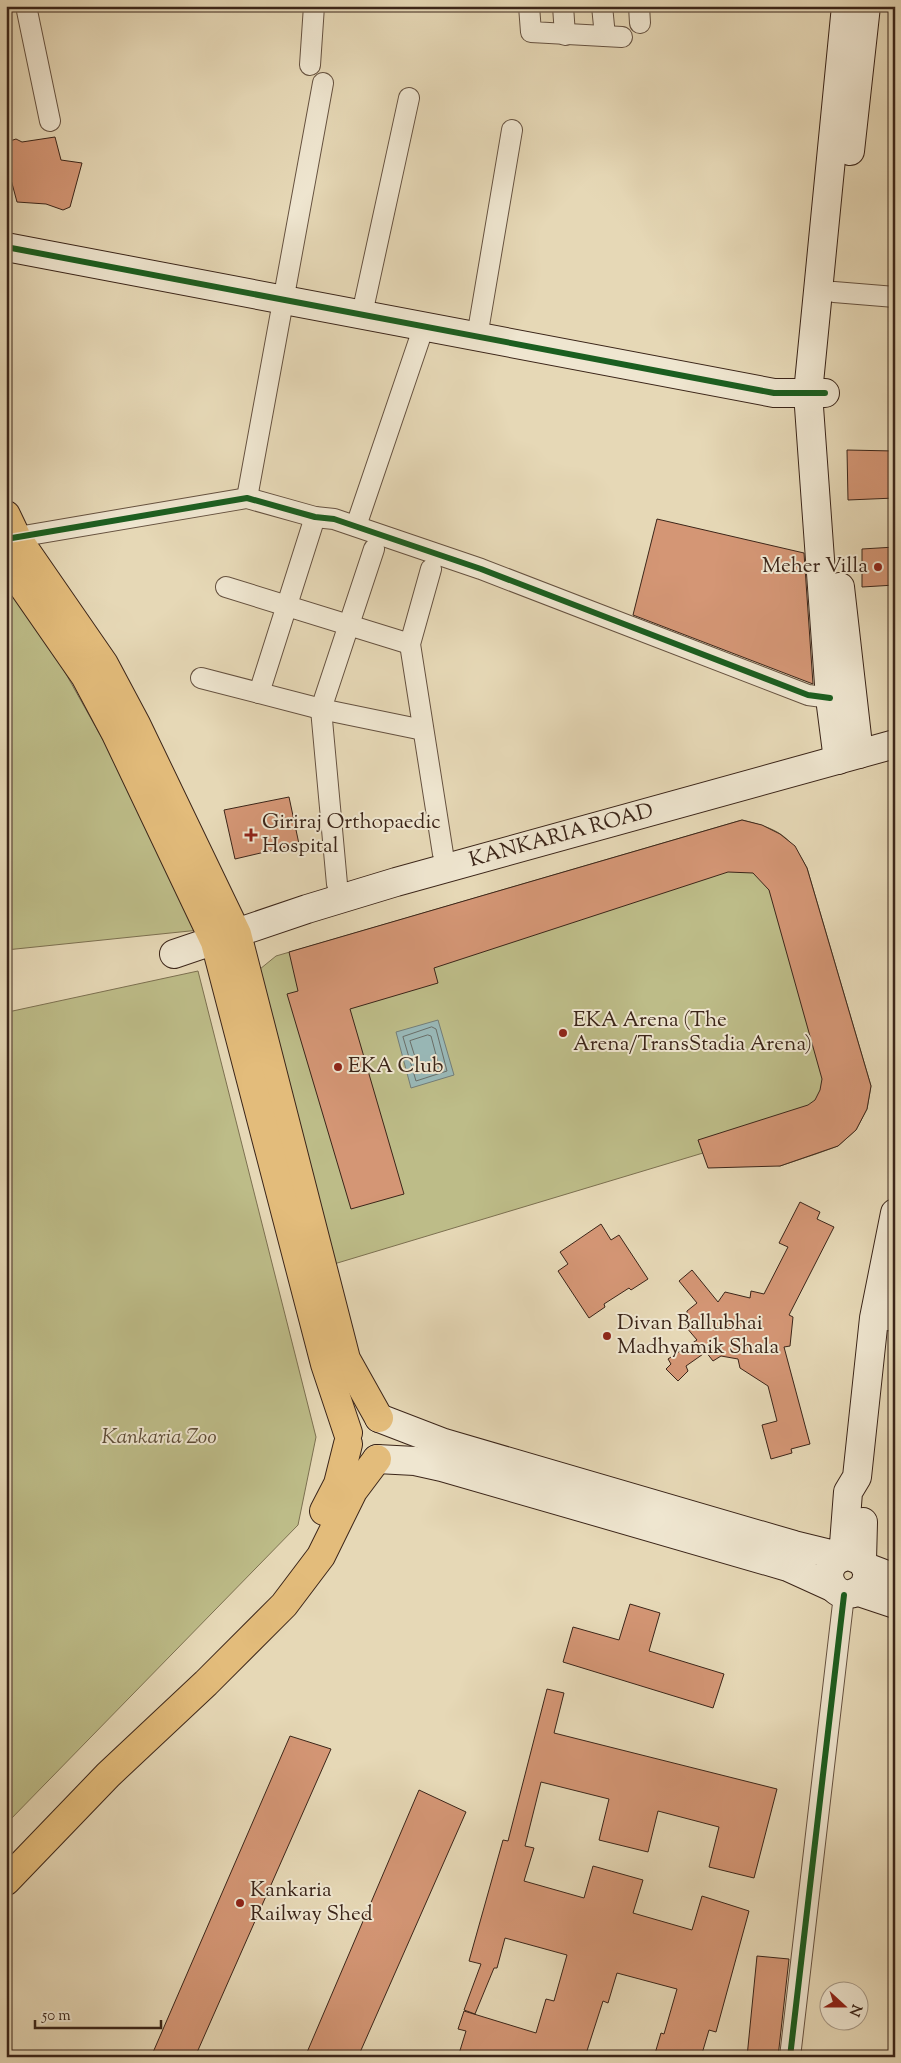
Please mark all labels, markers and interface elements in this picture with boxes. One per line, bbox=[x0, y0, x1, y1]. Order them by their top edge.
place label: Meher Villa bbox=[762, 552, 868, 582]
marker: Meher Villa bbox=[872, 561, 884, 573]
street label: KANKARIA ROAD bbox=[466, 796, 657, 876]
place label: Giriraj Orthopaedic Hospital bbox=[262, 808, 441, 862]
marker: Giriraj Orthopaedic Hospital bbox=[244, 828, 258, 842]
place label: EKA Arena (The Arena/TransStadia Arena) bbox=[573, 1006, 812, 1060]
marker: EKA Arena (The Arena/TransStadia Arena) bbox=[557, 1027, 569, 1039]
place label: EKA Club bbox=[348, 1052, 443, 1082]
marker: EKA Club bbox=[332, 1061, 344, 1073]
place label: Divan Ballubhai Madhyamik Shala bbox=[617, 1309, 779, 1363]
marker: Divan Ballubhai Madhyamik Shala bbox=[601, 1330, 613, 1342]
park label: Kankaria Zoo bbox=[101, 1423, 217, 1453]
place label: Kankaria Railway Shed bbox=[250, 1876, 373, 1930]
marker: Kankaria Railway Shed bbox=[234, 1897, 246, 1909]
north arrow bbox=[818, 1980, 868, 2030]
scale bar bbox=[35, 1998, 161, 2030]
text: N bbox=[843, 2001, 866, 2019]
text: 50 m bbox=[41, 2006, 71, 2027]

